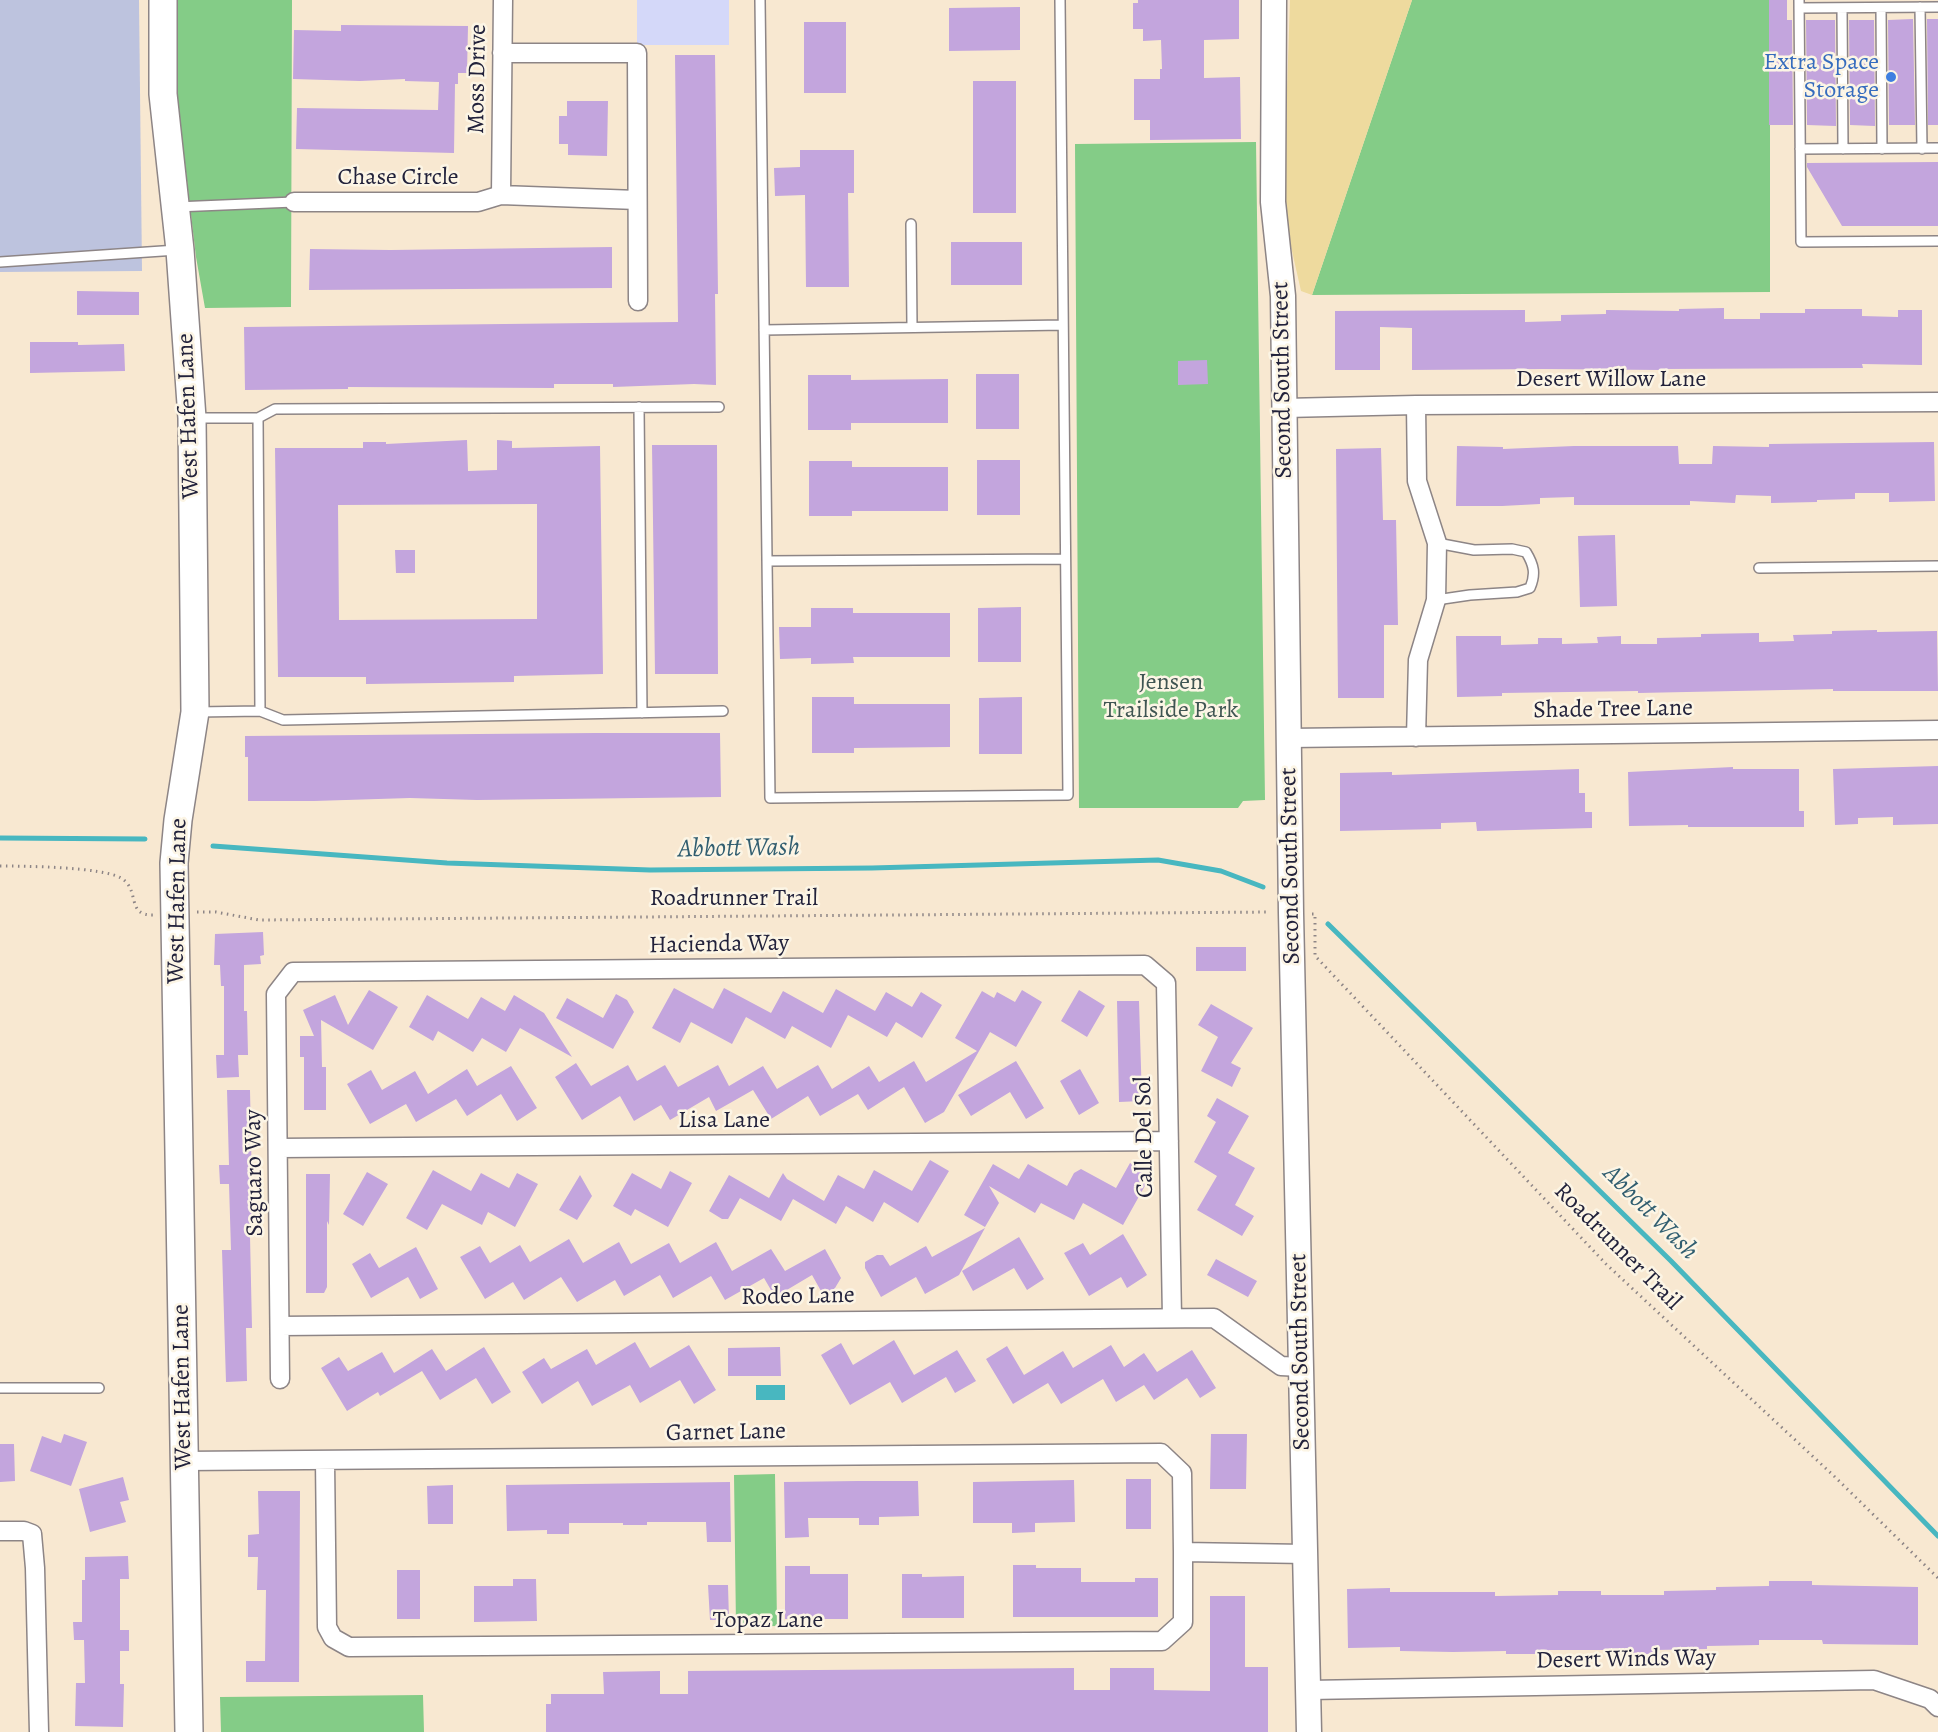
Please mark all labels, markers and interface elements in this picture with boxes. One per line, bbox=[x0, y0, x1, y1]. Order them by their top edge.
street label: Moss Drive bbox=[463, 24, 493, 134]
place label: Extra Space Storage bbox=[1763, 49, 1879, 105]
marker: Extra Space Storage bbox=[1884, 70, 1898, 84]
street label: Chase Circle bbox=[337, 164, 459, 192]
street label: Second South Street bbox=[1267, 281, 1299, 479]
street label: West Hafen Lane bbox=[172, 333, 206, 499]
street label: Desert Willow Lane bbox=[1516, 366, 1706, 394]
park label: Jensen Trailside Park bbox=[1104, 669, 1238, 725]
street label: Shade Tree Lane bbox=[1533, 694, 1693, 726]
street label: Second South Street bbox=[1275, 767, 1307, 965]
street label: West Hafen Lane bbox=[162, 818, 194, 984]
water label: Abbott Wash bbox=[678, 832, 800, 866]
street label: Roadrunner Trail bbox=[650, 885, 818, 913]
street label: Hacienda Way bbox=[649, 929, 789, 961]
street label: Calle Del Sol bbox=[1130, 1076, 1160, 1198]
street label: Lisa Lane bbox=[678, 1107, 770, 1135]
street label: Saguaro Way bbox=[239, 1109, 271, 1237]
water label: Abbott Wash bbox=[1596, 1159, 1704, 1267]
street label: Roadrunner Trail bbox=[1547, 1177, 1687, 1317]
street label: Second South Street bbox=[1285, 1253, 1317, 1451]
street label: Rodeo Lane bbox=[741, 1282, 855, 1312]
street label: West Hafen Lane bbox=[167, 1304, 199, 1470]
street label: Garnet Lane bbox=[666, 1418, 786, 1448]
street label: Topaz Lane bbox=[713, 1607, 823, 1635]
street label: Desert Winds Way bbox=[1536, 1644, 1716, 1676]

